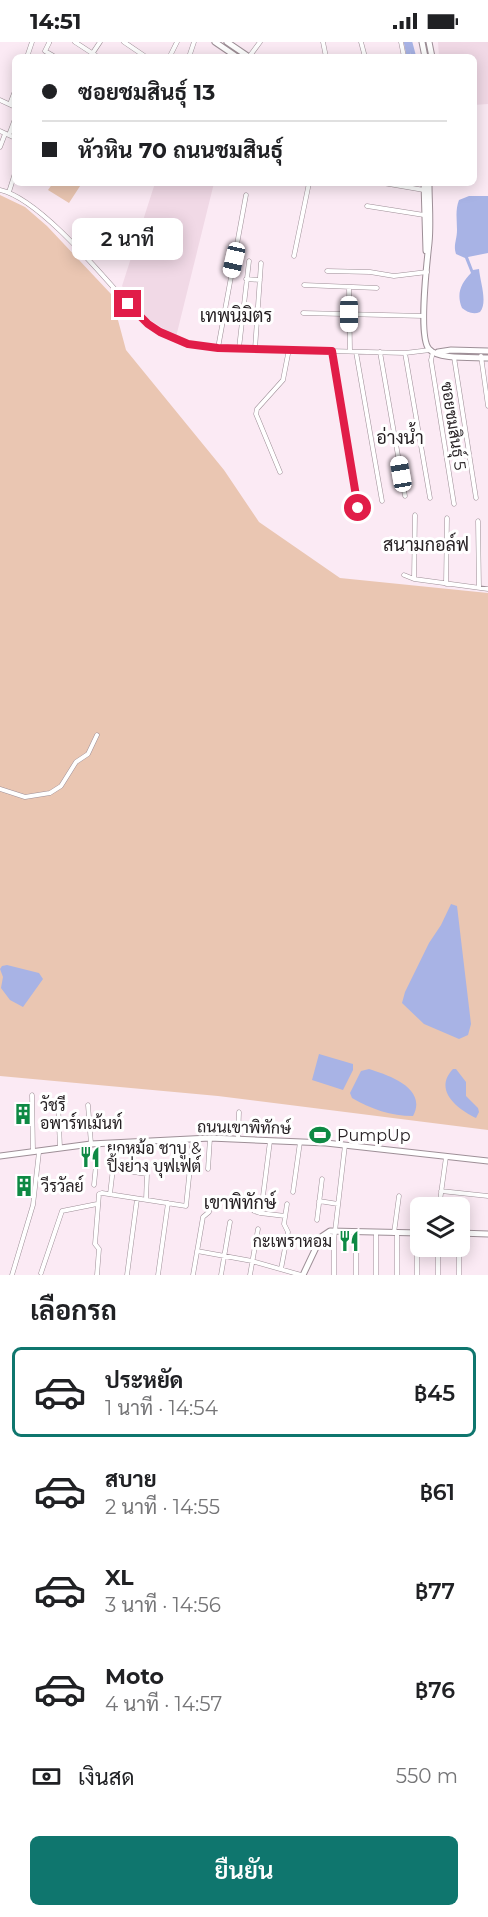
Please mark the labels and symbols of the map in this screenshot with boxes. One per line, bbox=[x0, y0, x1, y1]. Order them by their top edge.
callout: 2 นาที bbox=[72, 217, 184, 259]
car bbox=[221, 240, 247, 280]
route end bbox=[114, 290, 141, 317]
car bbox=[340, 296, 358, 332]
district label: เทพนิมิตร bbox=[200, 305, 273, 327]
street label: ซอยชมสินธุ์ 5 bbox=[435, 380, 473, 472]
district label: อ่างน้ำ bbox=[376, 422, 424, 449]
car bbox=[389, 455, 413, 493]
route start bbox=[344, 494, 371, 521]
district label: สนามกอล์ฟ bbox=[383, 532, 469, 556]
place label: วัชรี อพาร์ทเม้นท์ bbox=[40, 1094, 122, 1133]
building icon: วัชรี อพาร์ทเม้นท์ bbox=[11, 1102, 35, 1126]
street label: ถนนเขาพิทักษ์ bbox=[197, 1114, 291, 1138]
sports icon: PumpUp bbox=[308, 1123, 332, 1147]
place label: PumpUp bbox=[337, 1126, 411, 1145]
place label: ยกหม้อ ชาบู & ปิ้งย่าง บุฟเฟต์ bbox=[106, 1138, 202, 1178]
restaurant icon: ยกหม้อ ชาบู & ปิ้งย่าง บุฟเฟต์ bbox=[78, 1145, 102, 1169]
building icon: วีรวัลย์ bbox=[12, 1174, 36, 1198]
place label: วีรวัลย์ bbox=[40, 1174, 84, 1196]
district label: เขาพิทักษ์ bbox=[204, 1190, 277, 1214]
restaurant icon: กะเพราหอม bbox=[337, 1229, 361, 1253]
place label: กะเพราหอม bbox=[253, 1232, 332, 1251]

